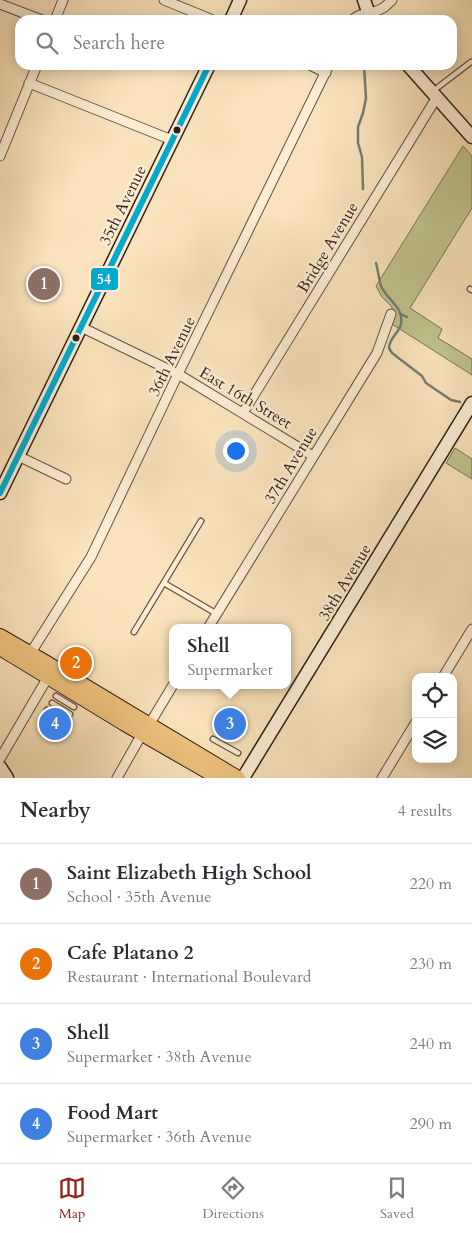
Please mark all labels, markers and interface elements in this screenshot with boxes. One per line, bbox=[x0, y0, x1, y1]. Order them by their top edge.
search box bbox=[15, 15, 457, 70]
icon: search bbox=[33, 29, 61, 57]
text: Search here bbox=[73, 30, 165, 56]
unlabelled marker bbox=[172, 125, 182, 135]
street label: 35th Avenue bbox=[94, 162, 152, 249]
street label: Bridge Avenue bbox=[292, 198, 364, 297]
pin: 1 bbox=[28, 265, 60, 303]
line badge: 54 bbox=[90, 267, 119, 291]
text: 54 bbox=[97, 270, 111, 289]
street label: 36th Avenue bbox=[143, 313, 201, 400]
unlabelled marker bbox=[71, 333, 81, 343]
street label: East 16th Street bbox=[195, 362, 296, 434]
street label: 37th Avenue bbox=[259, 423, 323, 508]
your location bbox=[223, 438, 249, 464]
street label: 38th Avenue bbox=[313, 540, 377, 625]
popup bbox=[169, 624, 291, 689]
text: Shell bbox=[187, 633, 230, 659]
pin: 2 bbox=[60, 644, 92, 682]
text: Supermarket bbox=[187, 659, 273, 681]
map controls bbox=[412, 673, 457, 763]
button: locate bbox=[412, 673, 457, 718]
pin: 4 bbox=[39, 705, 71, 743]
pin: 3 bbox=[214, 705, 246, 743]
button: layers bbox=[412, 718, 457, 763]
text: Nearby bbox=[20, 796, 91, 825]
text: 4 results bbox=[398, 800, 452, 822]
text: Saint Elizabeth High School bbox=[67, 860, 312, 886]
text: 1 bbox=[32, 873, 40, 895]
text: 220 m bbox=[410, 873, 452, 895]
text: School · 35th Avenue bbox=[67, 886, 212, 908]
text: Cafe Platano 2 bbox=[67, 940, 193, 966]
text: 2 bbox=[32, 953, 40, 975]
text: 230 m bbox=[410, 953, 452, 975]
text: Restaurant · International Boulevard bbox=[67, 966, 311, 988]
text: Shell bbox=[67, 1020, 109, 1046]
text: 3 bbox=[32, 1033, 40, 1055]
text: 240 m bbox=[410, 1033, 452, 1055]
text: Supermarket · 38th Avenue bbox=[67, 1046, 252, 1068]
text: Food Mart bbox=[67, 1100, 158, 1126]
text: 4 bbox=[32, 1113, 40, 1135]
text: 290 m bbox=[410, 1113, 452, 1135]
text: Supermarket · 36th Avenue bbox=[67, 1126, 252, 1148]
tab: Map bbox=[58, 1174, 86, 1223]
tab: Directions bbox=[202, 1174, 264, 1223]
tab: Saved bbox=[380, 1174, 414, 1223]

